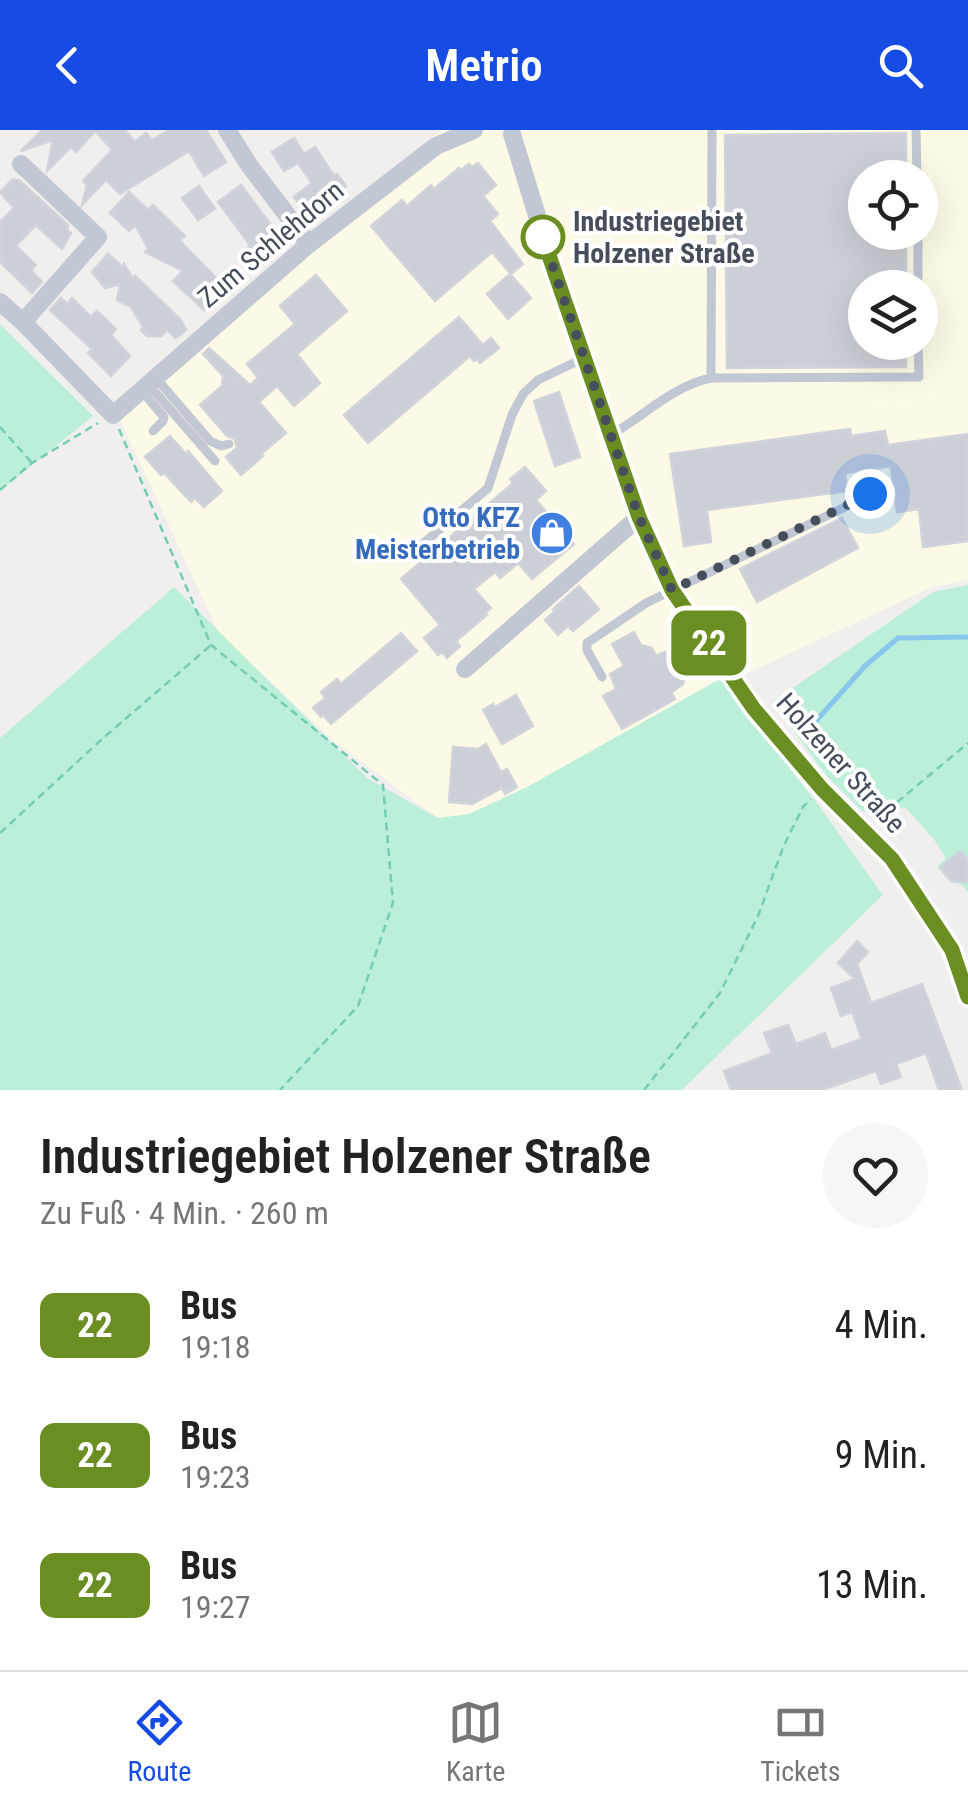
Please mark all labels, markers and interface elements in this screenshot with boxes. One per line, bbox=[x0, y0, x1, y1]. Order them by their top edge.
icon: back bbox=[40, 38, 95, 93]
icon: search bbox=[873, 38, 928, 93]
text: Metrio bbox=[425, 39, 543, 92]
map controls bbox=[848, 160, 938, 360]
button: locate bbox=[848, 160, 938, 250]
street label: Zum Schlehdorn bbox=[192, 174, 350, 314]
place label: Industriegebiet Holzener Straße bbox=[573, 205, 755, 270]
marker: Industriegebiet Holzener Straße bbox=[522, 216, 564, 258]
button: layers bbox=[848, 270, 938, 360]
your location bbox=[845, 469, 895, 519]
place label: Otto KFZ Meisterbetrieb bbox=[355, 501, 520, 566]
shop icon: Otto KFZ Meisterbetrieb bbox=[529, 510, 575, 556]
line badge: 22 bbox=[664, 610, 754, 676]
text: 22 bbox=[691, 623, 727, 664]
street label: Holzener Straße bbox=[770, 686, 912, 840]
button: heart bbox=[823, 1123, 928, 1228]
text: Industriegebiet Holzener Straße bbox=[40, 1128, 651, 1185]
text: Zu Fuß · 4 Min. · 260 m bbox=[40, 1194, 329, 1232]
text: Bus bbox=[180, 1284, 237, 1328]
text: 4 Min. bbox=[835, 1303, 928, 1347]
text: 22 bbox=[77, 1305, 113, 1346]
text: 19:18 bbox=[180, 1328, 251, 1366]
text: Bus bbox=[180, 1414, 237, 1458]
text: 9 Min. bbox=[835, 1433, 928, 1477]
text: 22 bbox=[77, 1435, 113, 1476]
text: 19:23 bbox=[180, 1458, 251, 1496]
text: Bus bbox=[180, 1544, 237, 1588]
text: 13 Min. bbox=[816, 1563, 928, 1607]
text: 22 bbox=[77, 1565, 113, 1606]
text: 19:27 bbox=[180, 1588, 251, 1626]
tab: Route bbox=[127, 1695, 191, 1788]
tab: Karte bbox=[446, 1695, 505, 1788]
tab: Tickets bbox=[760, 1695, 841, 1788]

